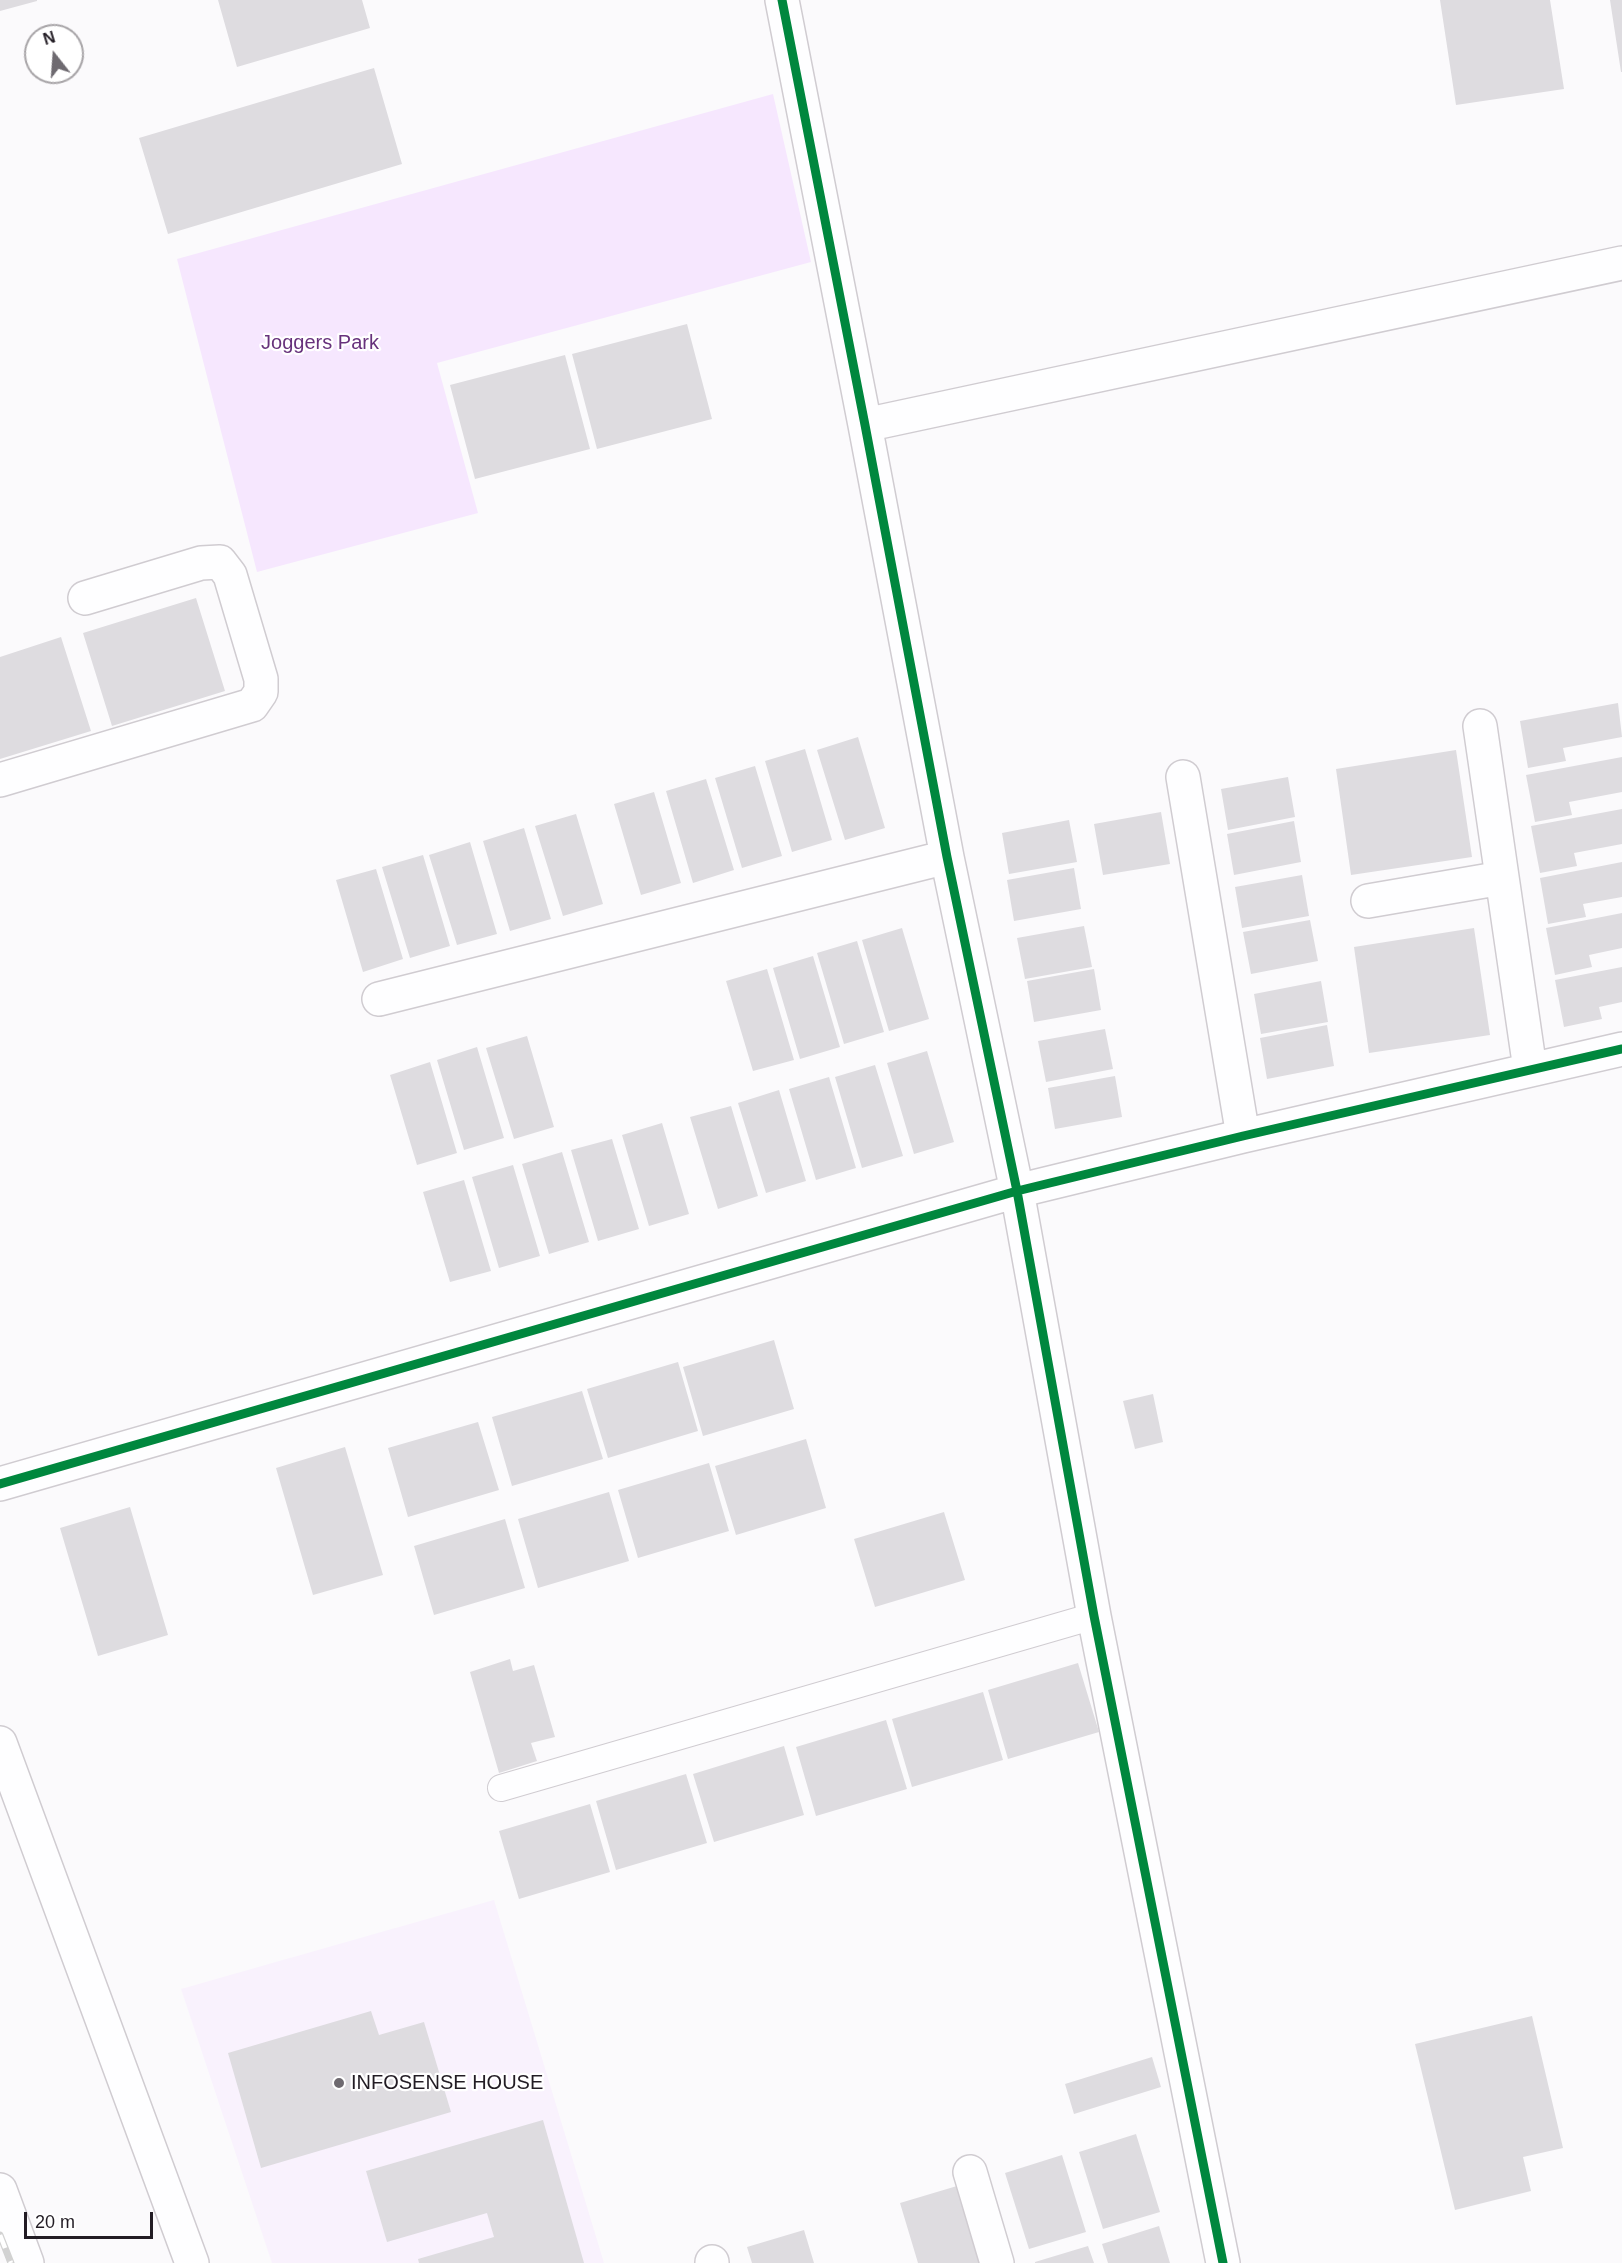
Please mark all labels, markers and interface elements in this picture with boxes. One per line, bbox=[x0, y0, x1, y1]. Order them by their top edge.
north arrow bbox=[24, 24, 84, 84]
text: N bbox=[41, 28, 57, 48]
park label: Joggers Park bbox=[261, 331, 379, 355]
place label: INFOSENSE HOUSE bbox=[351, 2071, 543, 2095]
marker: INFOSENSE HOUSE bbox=[332, 2076, 346, 2090]
scale bar bbox=[27, 2200, 156, 2238]
text: 20 m bbox=[35, 2212, 75, 2232]

